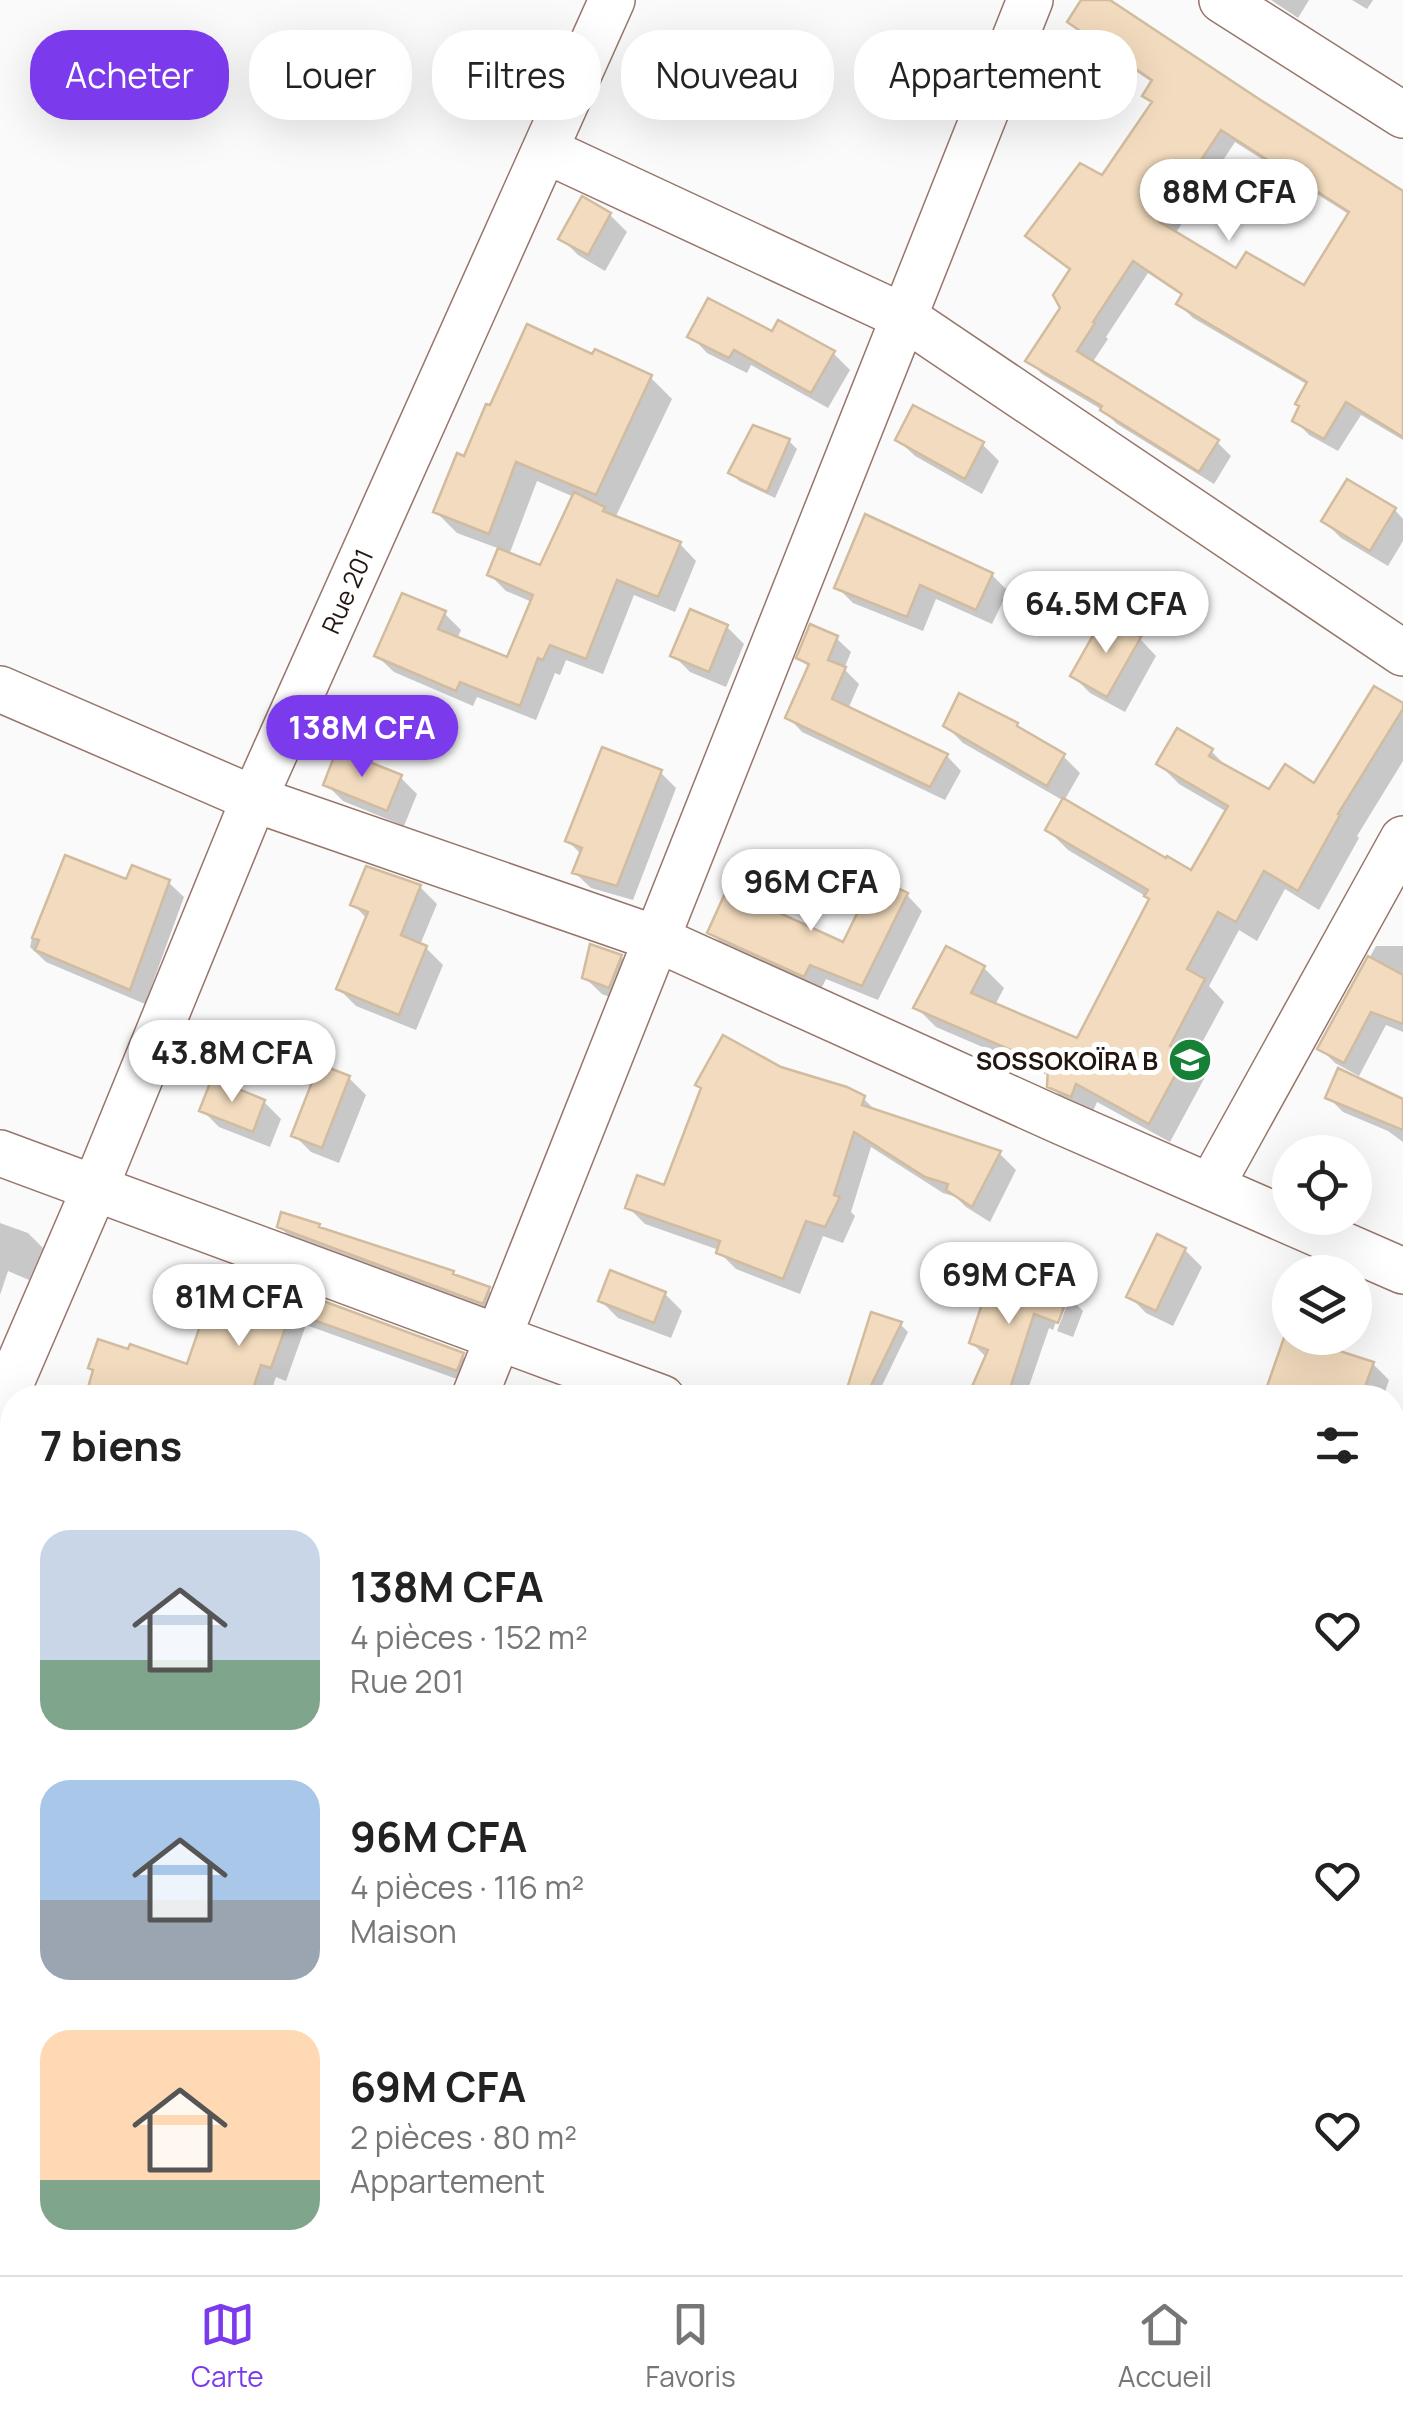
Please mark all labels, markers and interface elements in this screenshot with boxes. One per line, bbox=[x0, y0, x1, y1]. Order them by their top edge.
chip: Acheter bbox=[30, 30, 229, 120]
chip: Louer bbox=[249, 30, 412, 120]
chip: Filtres bbox=[432, 30, 601, 120]
chip: Nouveau bbox=[621, 30, 834, 120]
chip: Appartement bbox=[854, 30, 1137, 120]
pin: 88M CFA bbox=[1137, 159, 1321, 244]
text: 88M CFA bbox=[1162, 169, 1296, 213]
street label: Rue 201 bbox=[313, 543, 381, 639]
pin: 64.5M CFA bbox=[992, 571, 1220, 656]
text: 64.5M CFA bbox=[1025, 581, 1187, 625]
pin: 138M CFA bbox=[259, 695, 465, 780]
text: 138M CFA bbox=[288, 705, 436, 749]
pin: 96M CFA bbox=[719, 849, 903, 934]
text: 96M CFA bbox=[743, 859, 879, 903]
pin: 43.8M CFA bbox=[118, 1020, 346, 1105]
text: 43.8M CFA bbox=[151, 1030, 313, 1074]
school or university icon: SOSSOKOÏRA B bbox=[1167, 1037, 1213, 1083]
place label: SOSSOKOÏRA B bbox=[976, 1043, 1158, 1078]
map controls bbox=[1272, 1135, 1372, 1355]
button: locate bbox=[1272, 1135, 1372, 1235]
pin: 69M CFA bbox=[917, 1242, 1101, 1327]
text: 69M CFA bbox=[942, 1252, 1076, 1296]
button: layers bbox=[1272, 1255, 1372, 1355]
pin: 81M CFA bbox=[147, 1264, 331, 1349]
text: 81M CFA bbox=[175, 1274, 303, 1318]
text: 7 biens bbox=[40, 1416, 182, 1474]
icon: filters bbox=[1310, 1418, 1365, 1473]
text: 138M CFA bbox=[350, 1557, 544, 1615]
icon: home bbox=[120, 1570, 240, 1690]
icon: heart bbox=[1310, 1603, 1365, 1658]
text: 4 pièces · 152 m² bbox=[350, 1615, 588, 1659]
text: Rue 201 bbox=[350, 1659, 465, 1703]
text: 96M CFA bbox=[350, 1807, 527, 1865]
icon: home bbox=[120, 1820, 240, 1940]
icon: heart bbox=[1310, 1853, 1365, 1908]
text: 4 pièces · 116 m² bbox=[350, 1865, 584, 1909]
text: Maison bbox=[350, 1909, 457, 1953]
text: 69M CFA bbox=[350, 2057, 526, 2115]
icon: home bbox=[120, 2070, 240, 2190]
icon: heart bbox=[1310, 2103, 1365, 2158]
text: 2 pièces · 80 m² bbox=[350, 2115, 577, 2159]
text: Appartement bbox=[350, 2159, 545, 2203]
tab: Carte bbox=[191, 2297, 264, 2395]
tab: Favoris bbox=[646, 2297, 736, 2395]
tab: Accueil bbox=[1118, 2297, 1212, 2395]

